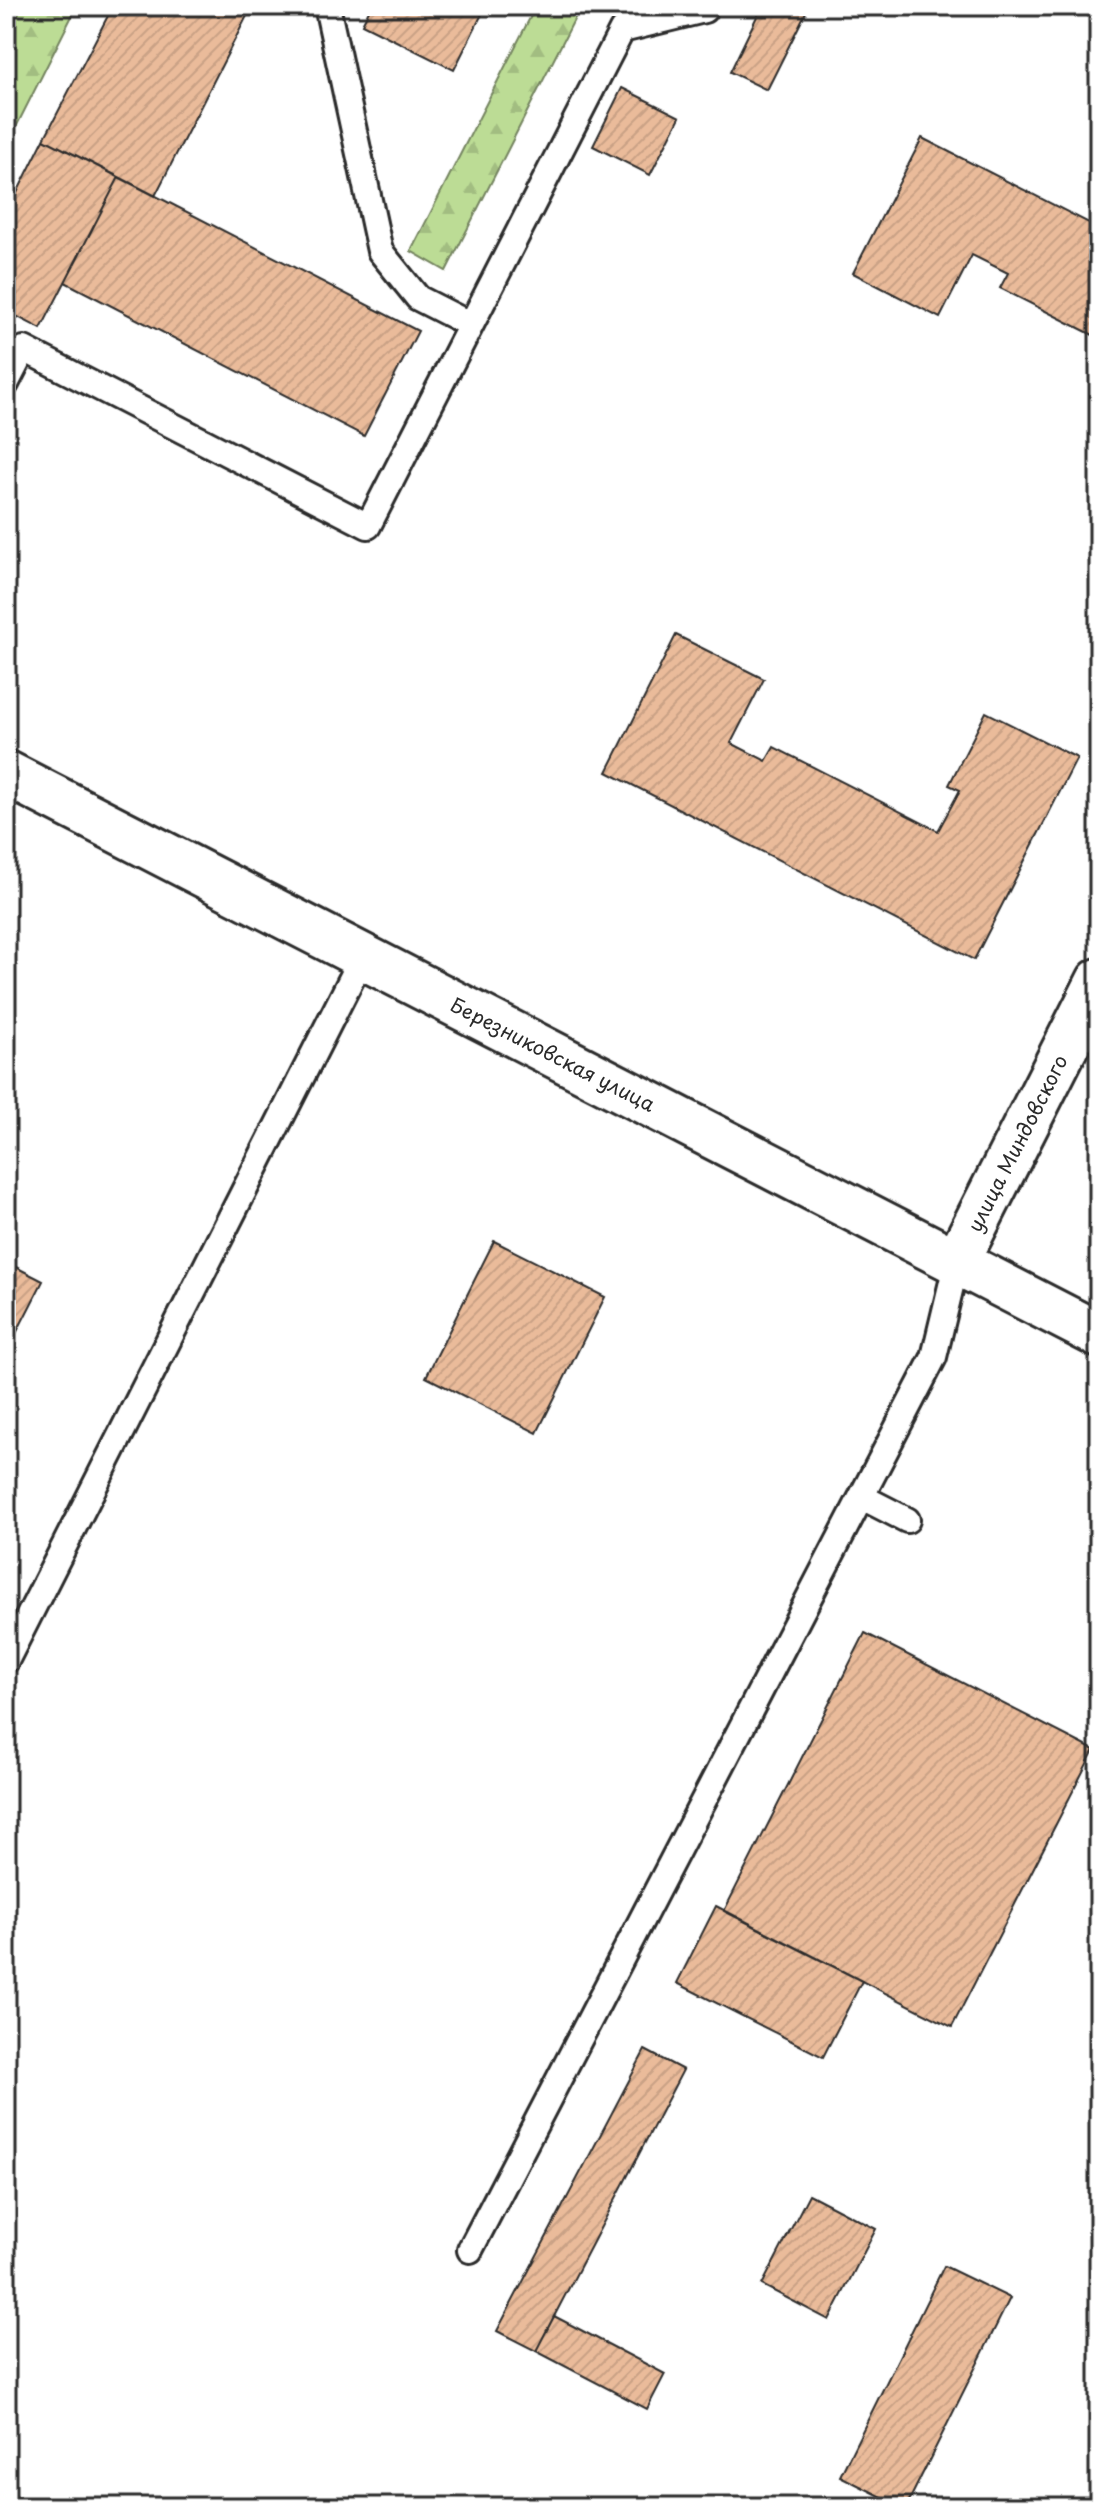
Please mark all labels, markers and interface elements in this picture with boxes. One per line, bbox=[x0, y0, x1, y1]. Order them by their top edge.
street label: Березниковская улица bbox=[445, 989, 661, 1119]
street label: улица Миндовского bbox=[959, 1049, 1075, 1237]

